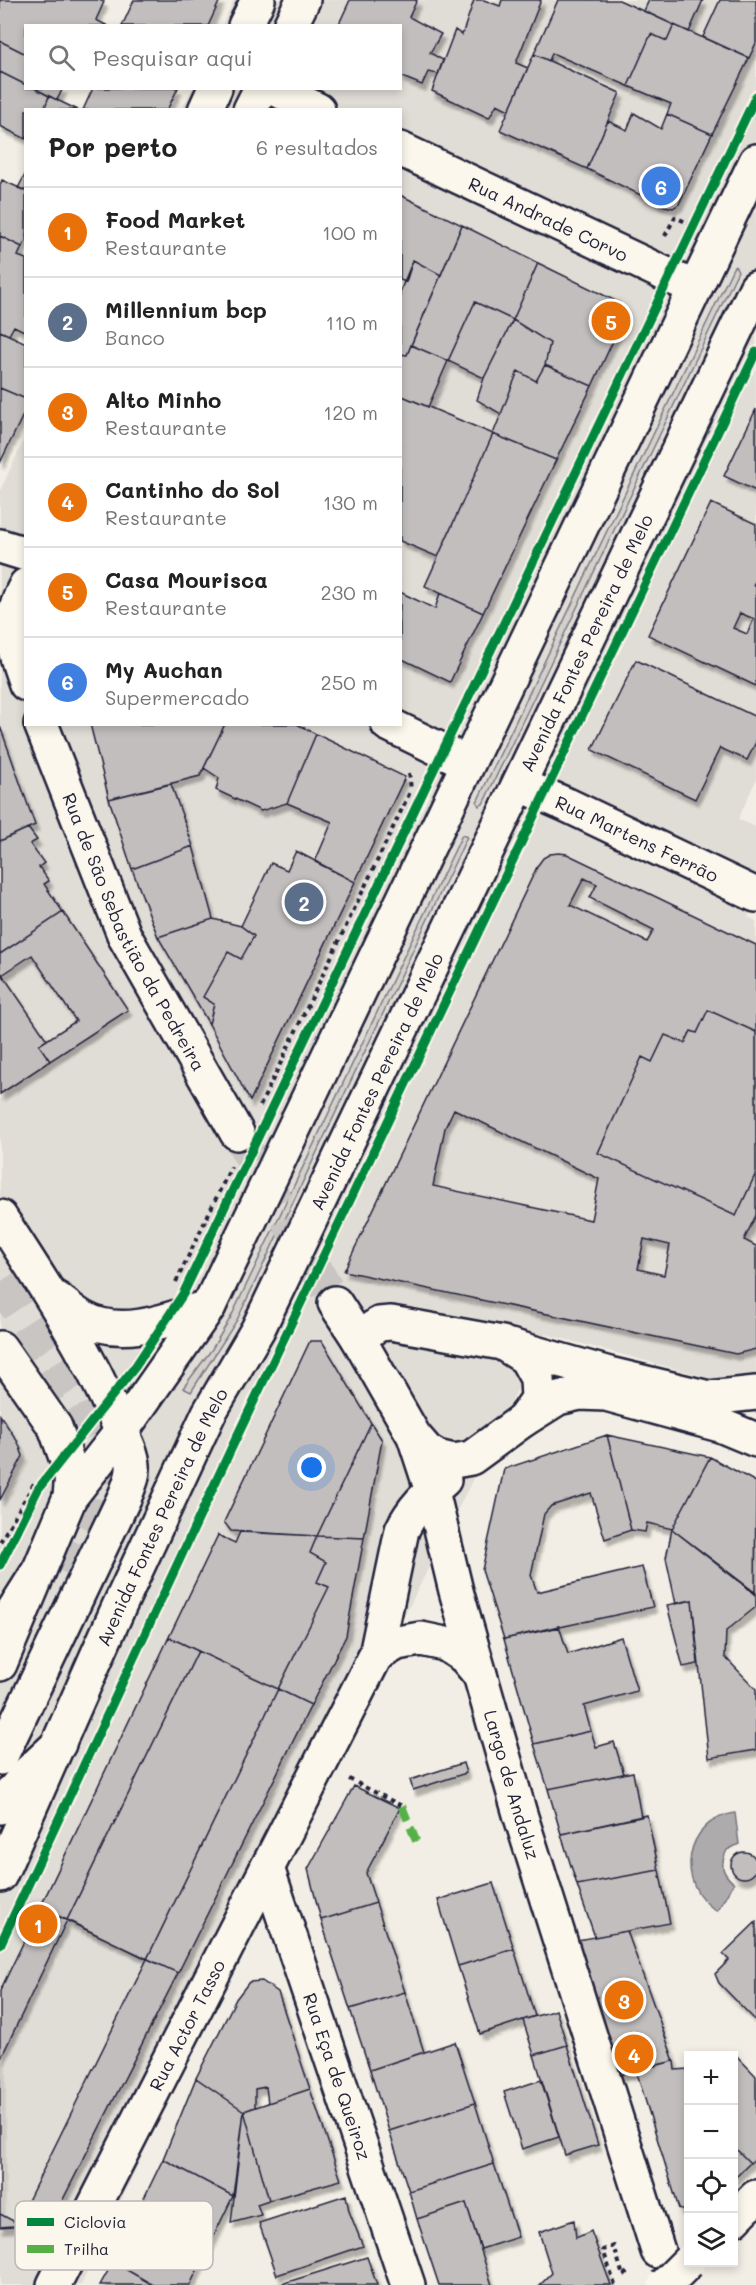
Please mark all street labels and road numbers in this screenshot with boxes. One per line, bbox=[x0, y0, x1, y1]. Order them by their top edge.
street label: Rua Andrade Corvo bbox=[465, 171, 632, 267]
street label: Avenida Fontes Pereira de Melo bbox=[514, 510, 658, 775]
street label: Rua de São Sebastião da Pedreira bbox=[57, 789, 211, 1075]
street label: Rua Martens Ferrão bbox=[552, 789, 723, 888]
street label: Avenida Fontes Pereira de Melo bbox=[305, 948, 448, 1214]
street label: Avenida Fontes Pereira de Melo bbox=[91, 1383, 233, 1650]
street label: Largo de Andaluz bbox=[479, 1707, 546, 1862]
street label: Rua Actor Tasso bbox=[143, 1955, 231, 2095]
street label: Rua Eça de Queiroz bbox=[298, 1990, 377, 2163]

